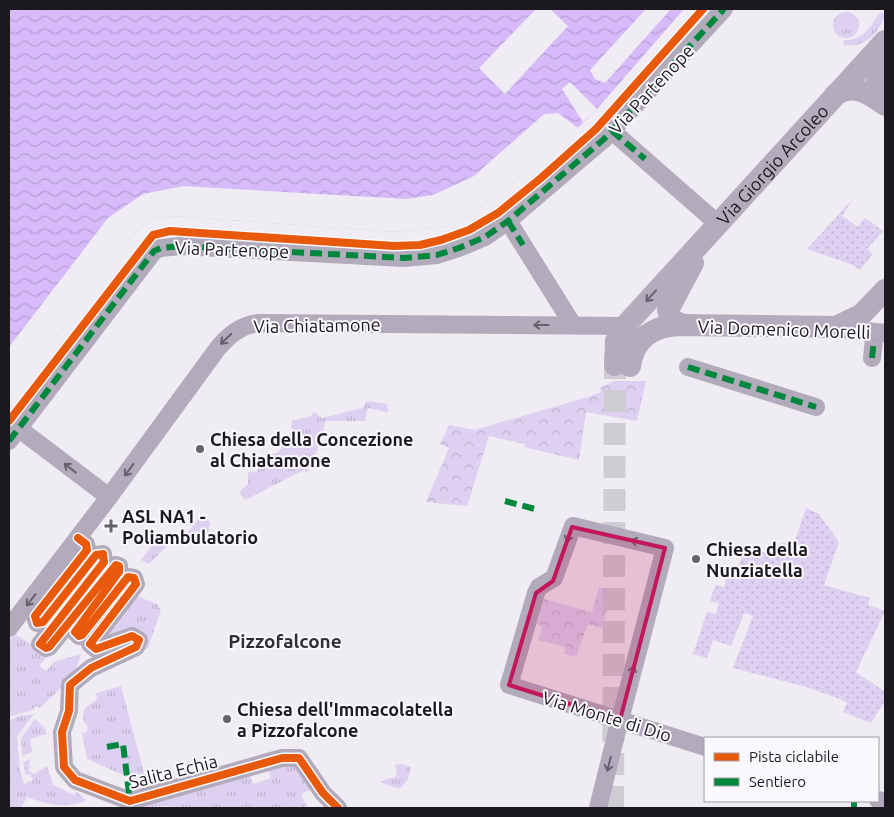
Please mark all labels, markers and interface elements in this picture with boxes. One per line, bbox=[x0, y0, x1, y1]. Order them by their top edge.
street label: Via Partenope bbox=[605, 40, 697, 138]
street label: Via Giorgio Arcoleo bbox=[713, 100, 832, 229]
street label: Via Partenope bbox=[174, 237, 290, 261]
one-way arrow bbox=[646, 289, 657, 302]
street label: Via Chiatamone bbox=[253, 314, 381, 336]
street label: Via Domenico Morelli bbox=[697, 316, 871, 342]
one-way arrow bbox=[533, 320, 550, 330]
one-way arrow bbox=[220, 333, 232, 345]
place label: Chiesa della Concezione al Chiatamone bbox=[210, 429, 413, 470]
marker: Chiesa della Concezione al Chiatamone bbox=[194, 443, 206, 455]
one-way arrow bbox=[64, 462, 77, 473]
one-way arrow bbox=[124, 462, 134, 476]
place label: ASL NA1 - Poliambulatorio bbox=[122, 506, 258, 547]
marker: ASL NA1 - Poliambulatorio bbox=[104, 519, 118, 533]
one-way arrow bbox=[564, 527, 573, 543]
one-way arrow bbox=[630, 537, 646, 546]
place label: Chiesa della Nunziatella bbox=[706, 539, 808, 580]
marker: Chiesa della Nunziatella bbox=[690, 553, 702, 565]
one-way arrow bbox=[26, 593, 37, 606]
district label: Pizzofalcone bbox=[228, 630, 342, 652]
one-way arrow bbox=[628, 665, 638, 681]
street label: Via Monte di Dio bbox=[540, 687, 674, 745]
place label: Chiesa dell'Immacolatella a Pizzofalcone bbox=[237, 699, 453, 740]
marker: Chiesa dell'Immacolatella a Pizzofalcone bbox=[221, 713, 233, 725]
legend bbox=[704, 737, 879, 802]
text: Pista ciclabile bbox=[749, 748, 839, 765]
street label: Salita Echia bbox=[127, 750, 219, 792]
one-way arrow bbox=[604, 756, 613, 772]
text: Sentiero bbox=[749, 773, 806, 790]

